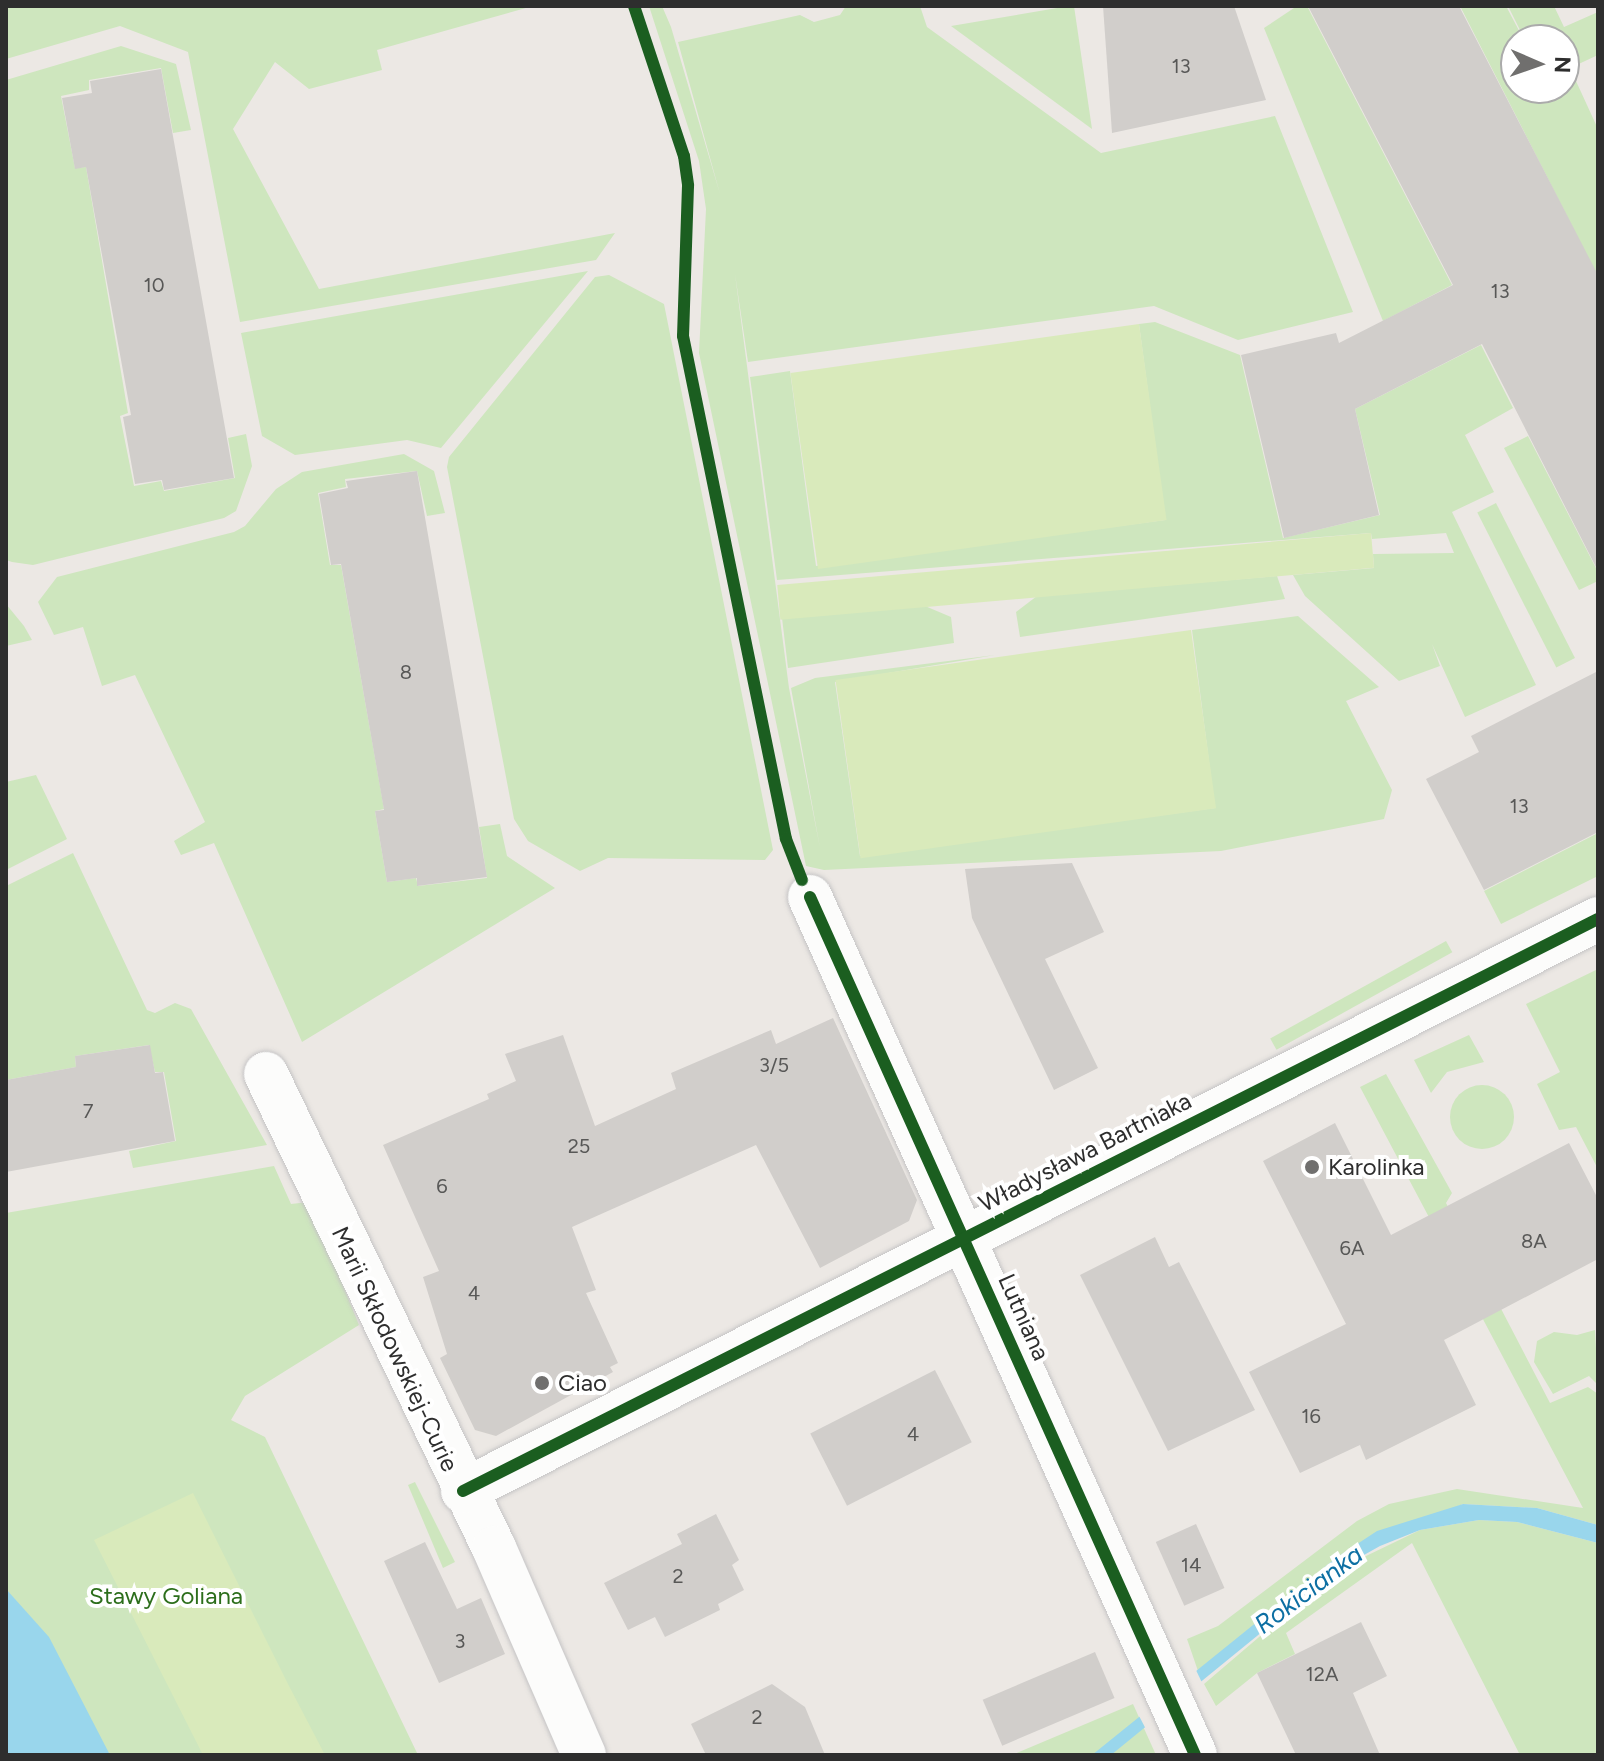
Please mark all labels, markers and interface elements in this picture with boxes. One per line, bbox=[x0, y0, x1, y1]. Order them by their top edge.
north arrow bbox=[1500, 24, 1580, 104]
house number: 13 bbox=[1171, 54, 1191, 78]
text: N bbox=[1549, 56, 1576, 74]
house number: 10 bbox=[143, 273, 165, 297]
house number: 13 bbox=[1490, 279, 1510, 303]
house number: 8 bbox=[400, 660, 412, 684]
house number: 13 bbox=[1509, 794, 1529, 818]
house number: 3/5 bbox=[759, 1053, 789, 1077]
street label: Władysława Bartniaka bbox=[974, 1086, 1196, 1218]
house number: 7 bbox=[83, 1099, 93, 1123]
house number: 25 bbox=[568, 1134, 590, 1158]
place label: Karolinka bbox=[1328, 1153, 1425, 1181]
marker: Karolinka bbox=[1303, 1158, 1321, 1176]
house number: 6 bbox=[436, 1174, 448, 1198]
street label: Marii Skłodowskiej-Curie bbox=[326, 1222, 464, 1476]
house number: 8A bbox=[1521, 1229, 1547, 1253]
house number: 6A bbox=[1340, 1236, 1364, 1260]
street label: Lutniana bbox=[992, 1269, 1056, 1365]
house number: 4 bbox=[468, 1281, 480, 1305]
place label: Ciao bbox=[558, 1369, 607, 1397]
marker: Ciao bbox=[533, 1374, 551, 1392]
house number: 16 bbox=[1301, 1404, 1321, 1428]
house number: 4 bbox=[907, 1422, 919, 1446]
water label: Rokicianka bbox=[1249, 1539, 1369, 1641]
house number: 14 bbox=[1181, 1553, 1201, 1577]
house number: 2 bbox=[672, 1564, 684, 1588]
park label: Stawy Goliana bbox=[89, 1582, 243, 1610]
house number: 3 bbox=[455, 1629, 465, 1653]
house number: 12A bbox=[1306, 1662, 1338, 1686]
house number: 2 bbox=[751, 1705, 763, 1729]

